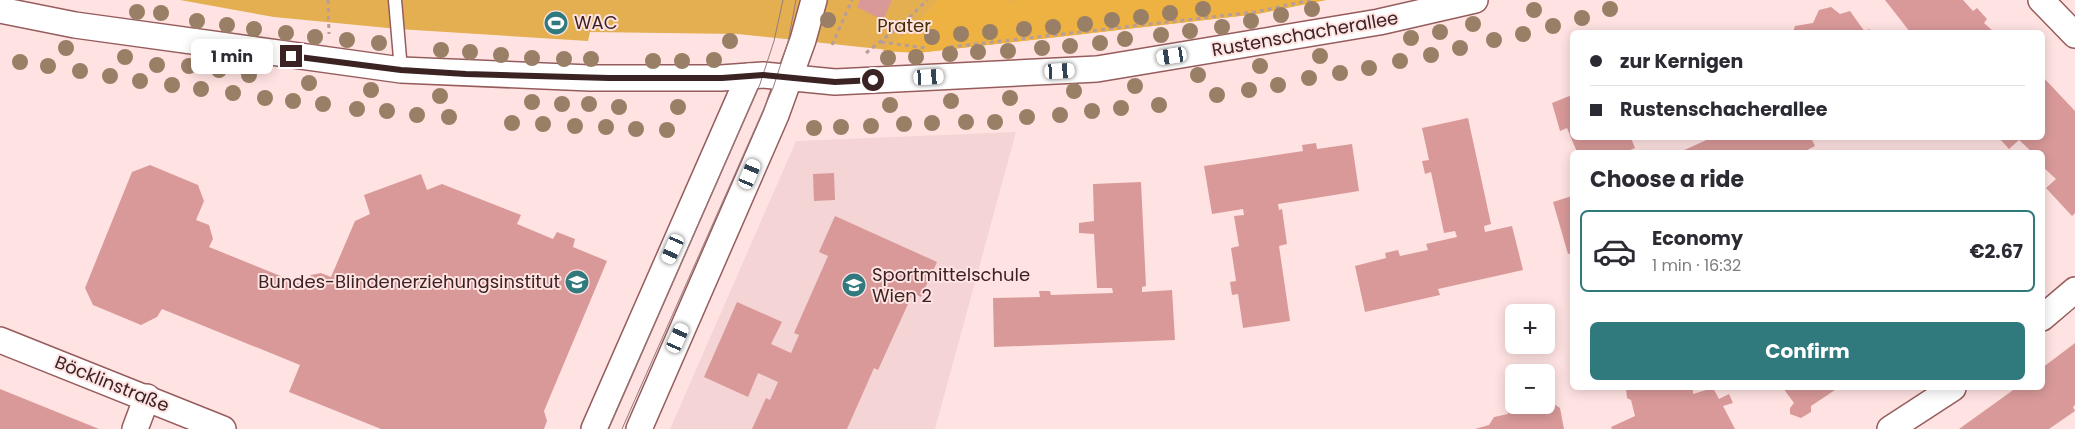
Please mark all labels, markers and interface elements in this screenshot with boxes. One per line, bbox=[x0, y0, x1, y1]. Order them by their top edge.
street label: Rustenschacherallee bbox=[1210, 5, 1400, 62]
sports icon: WAC bbox=[543, 10, 569, 36]
place label: WAC bbox=[574, 10, 618, 35]
park label: Prater bbox=[877, 13, 931, 38]
callout: 1 min bbox=[191, 38, 274, 74]
text: 1 min bbox=[211, 45, 253, 68]
route end bbox=[280, 45, 302, 67]
car bbox=[1156, 46, 1187, 66]
text: zur Kernigen bbox=[1620, 48, 1743, 75]
car bbox=[1044, 63, 1075, 79]
route start bbox=[862, 69, 884, 91]
car bbox=[913, 69, 944, 85]
text: Rustenschacherallee bbox=[1620, 96, 1827, 123]
car bbox=[737, 157, 762, 191]
text: Choose a ride bbox=[1590, 164, 1744, 195]
text: Economy bbox=[1652, 225, 1743, 252]
icon: car bbox=[1592, 229, 1637, 274]
car bbox=[660, 232, 685, 266]
text: €2.67 bbox=[1969, 238, 2023, 265]
text: 1 min · 16:32 bbox=[1652, 254, 1741, 277]
place label: Sportmittelschule Wien 2 bbox=[872, 262, 1030, 308]
place label: Bundes-Blindenerziehungsinstitut bbox=[258, 269, 560, 294]
school or university icon: Bundes-Blindenerziehungsinstitut bbox=[564, 269, 590, 295]
school or university icon: Sportmittelschule Wien 2 bbox=[841, 272, 867, 298]
map controls bbox=[1505, 304, 1555, 414]
button: + bbox=[1505, 304, 1555, 354]
car bbox=[665, 321, 690, 355]
button: Confirm bbox=[1590, 322, 2025, 380]
street label: Böcklinstraße bbox=[51, 349, 173, 418]
button: − bbox=[1505, 364, 1555, 414]

